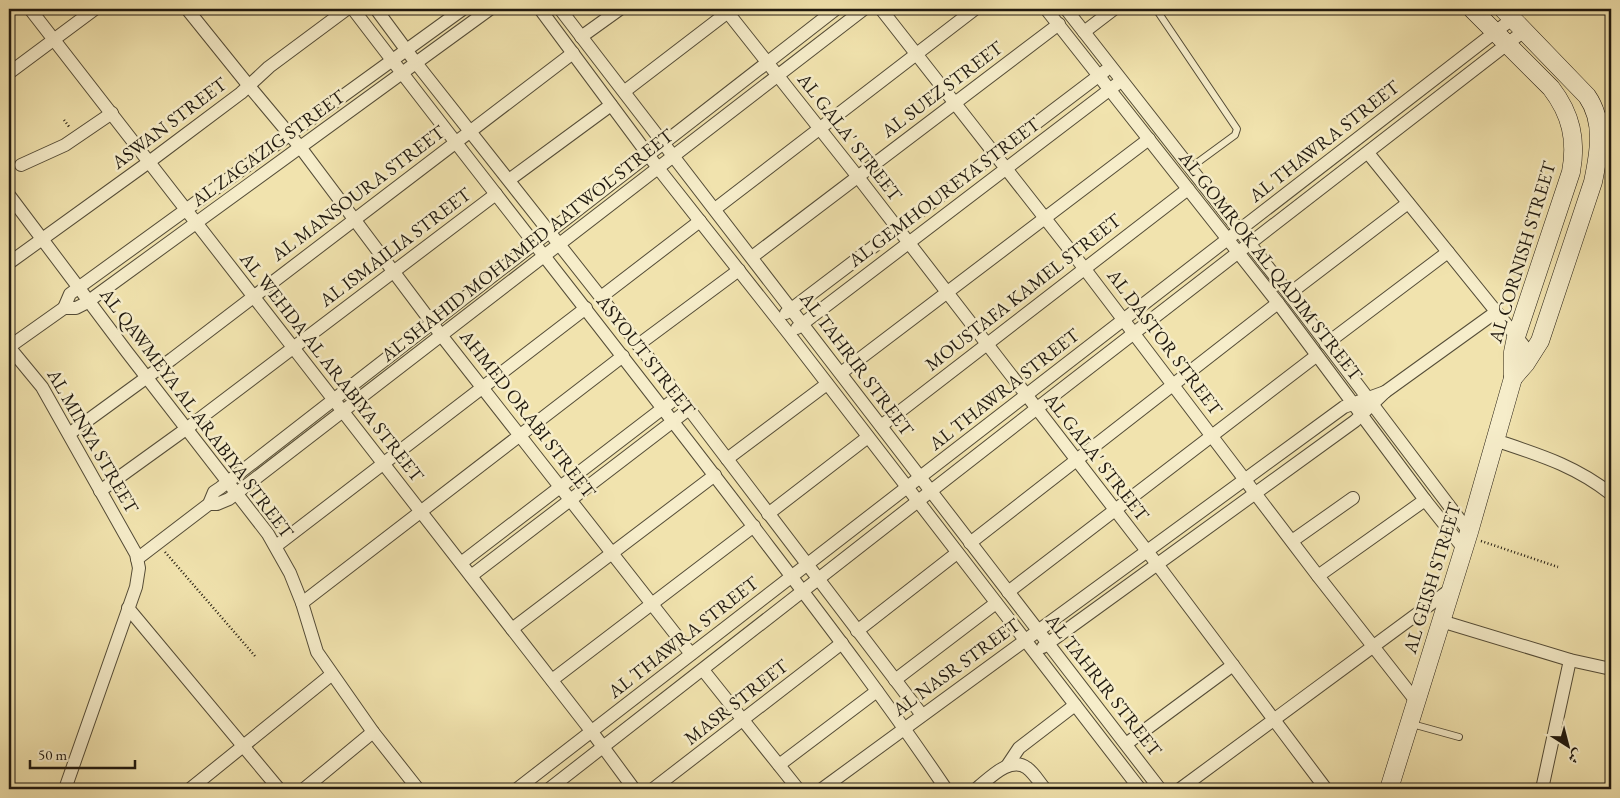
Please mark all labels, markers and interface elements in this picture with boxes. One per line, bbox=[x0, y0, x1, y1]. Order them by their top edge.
street label: AL SUEZ STREET bbox=[875, 35, 1008, 144]
street label: AL GALA' STREET bbox=[791, 67, 908, 206]
street label: ASWAN STREET bbox=[105, 71, 232, 175]
street label: AL THAWRA STREET bbox=[1243, 74, 1405, 208]
street label: AL ZAGAZIG STREET bbox=[185, 84, 350, 213]
street label: AL GEMHOUREYA STREET bbox=[842, 111, 1045, 273]
street label: AL MANSOURA STREET bbox=[265, 119, 450, 267]
street label: AL SHAHID MOHAMED AATWOL STREET bbox=[375, 123, 679, 368]
street label: AL GOMROK AL QADIM STREET bbox=[1173, 145, 1369, 386]
street label: AL CORNISH STREET bbox=[1482, 158, 1562, 347]
street label: AL ISMAILIA STREET bbox=[313, 182, 476, 313]
street label: MOUSTAFA KAMEL STREET bbox=[920, 207, 1126, 376]
street label: AL WEHDA AL ARABIYA STREET bbox=[234, 246, 430, 487]
street label: AL DASTOR STREET bbox=[1101, 263, 1228, 421]
street label: AL QAWMEYA AL ARABIYA STREET bbox=[94, 282, 300, 543]
street label: AL TAHRIR STREET bbox=[794, 286, 920, 441]
street label: ASYOUT STREET bbox=[590, 289, 701, 421]
street label: AL THAWRA STREET bbox=[923, 322, 1085, 456]
street label: AHMED ORABI STREET bbox=[454, 324, 602, 504]
street label: AL MINYA STREET bbox=[41, 363, 145, 518]
street label: AL GALA' STREET bbox=[1038, 387, 1155, 526]
street label: AL GEISH STREET bbox=[1397, 499, 1467, 657]
street label: AL THAWRA STREET bbox=[602, 570, 764, 704]
street label: AL TAHRIR STREET bbox=[1040, 608, 1168, 762]
street label: AL NASR STREET bbox=[886, 612, 1025, 722]
street label: MASR STREET bbox=[679, 653, 793, 751]
north arrow bbox=[1542, 720, 1592, 770]
scale bar bbox=[30, 738, 135, 770]
text: 50 m bbox=[38, 745, 67, 764]
text: ش bbox=[1565, 745, 1587, 768]

